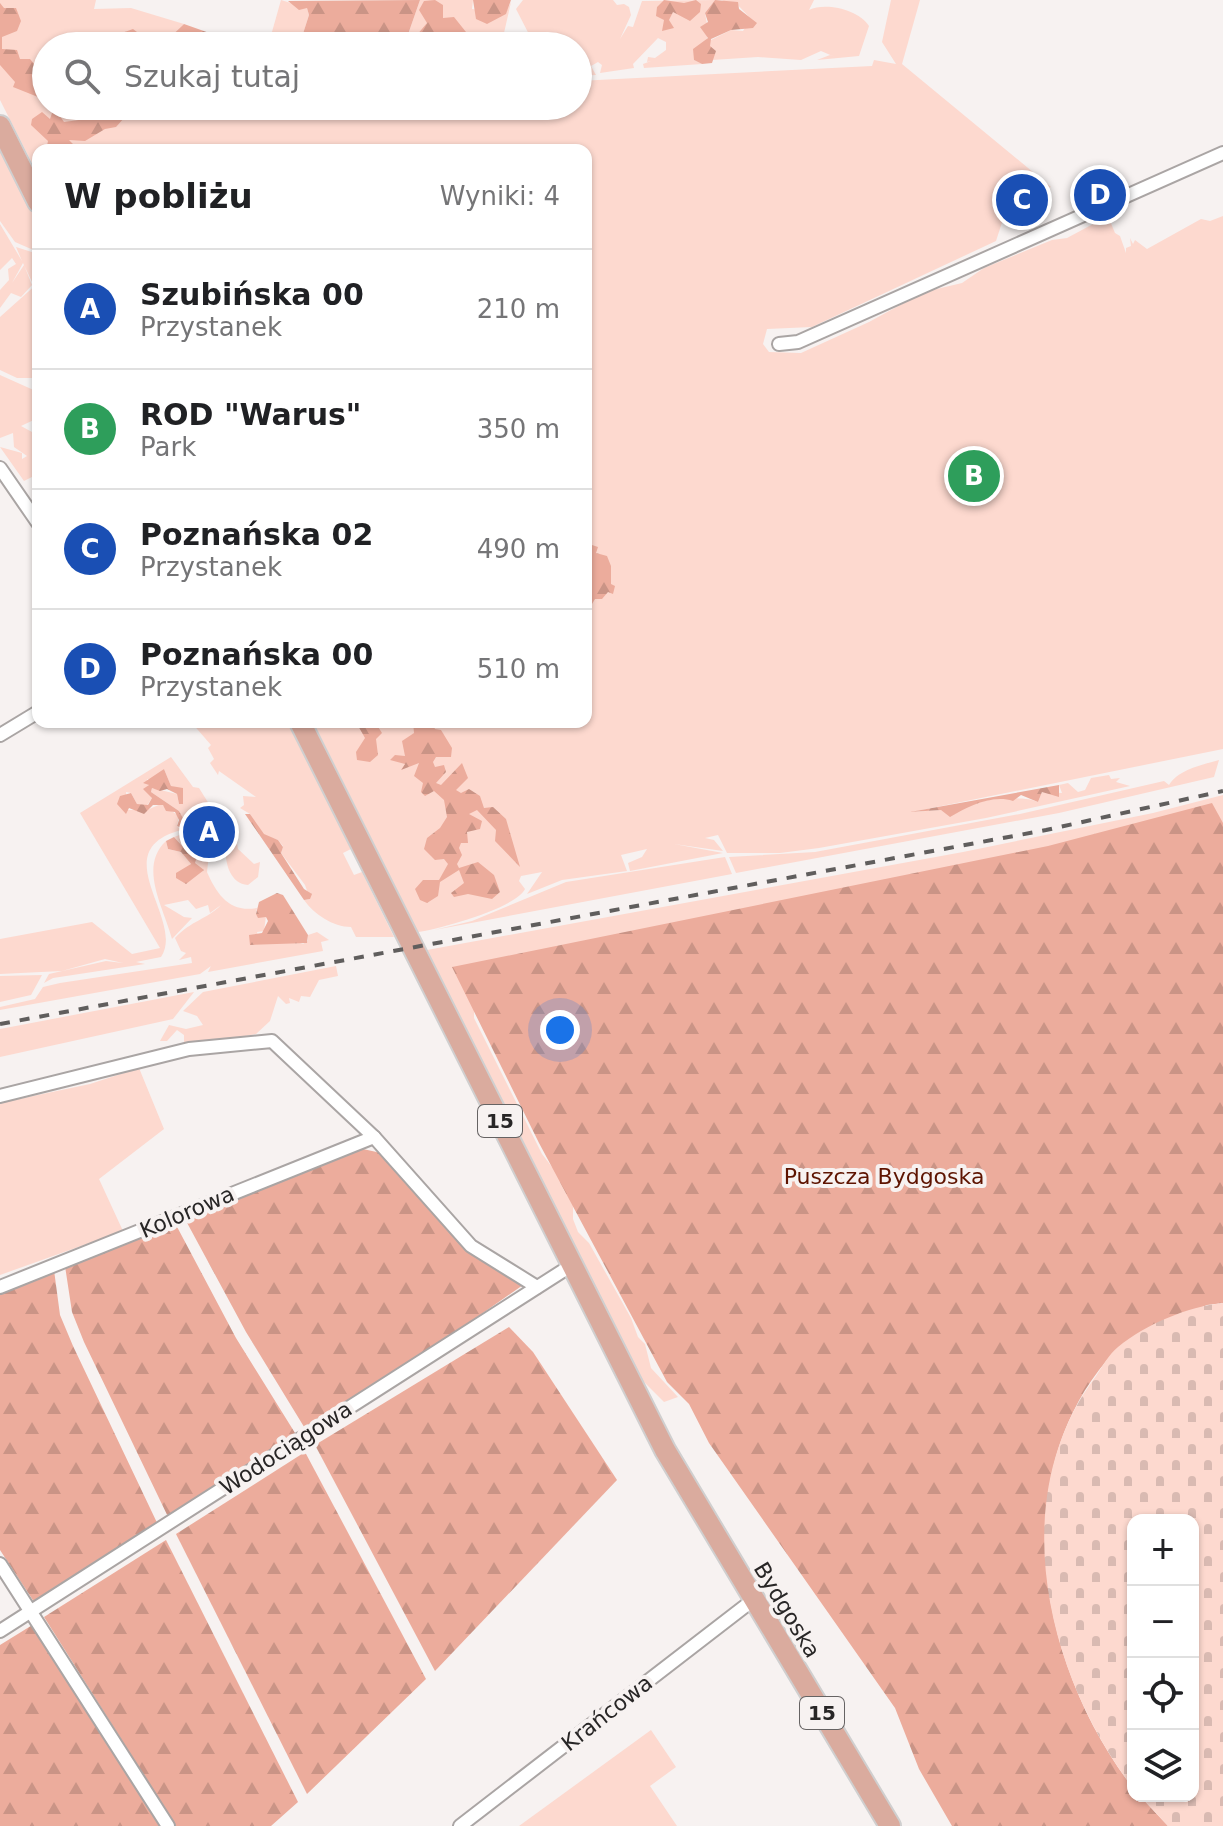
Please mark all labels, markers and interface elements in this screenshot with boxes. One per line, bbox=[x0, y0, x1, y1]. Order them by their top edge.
search box bbox=[32, 32, 592, 120]
icon: search bbox=[60, 54, 104, 98]
text: Szukaj tutaj bbox=[124, 59, 300, 94]
pin: D bbox=[1074, 165, 1126, 225]
pin: C bbox=[996, 170, 1048, 230]
text: W pobliżu bbox=[64, 176, 253, 216]
text: Wyniki: 4 bbox=[440, 181, 560, 211]
text: Szubińska 00 bbox=[140, 277, 364, 312]
text: A bbox=[80, 294, 100, 324]
text: 210 m bbox=[477, 294, 560, 324]
text: Przystanek bbox=[140, 312, 282, 342]
text: ROD "Warus" bbox=[140, 397, 361, 432]
text: B bbox=[80, 414, 100, 444]
text: 350 m bbox=[477, 414, 560, 444]
text: Park bbox=[140, 432, 196, 462]
pin: B bbox=[948, 446, 1000, 506]
text: Poznańska 02 bbox=[140, 517, 373, 552]
text: C bbox=[80, 534, 100, 564]
text: 490 m bbox=[477, 534, 560, 564]
text: Przystanek bbox=[140, 552, 282, 582]
text: Poznańska 00 bbox=[140, 637, 373, 672]
text: D bbox=[79, 654, 101, 684]
text: 510 m bbox=[477, 654, 560, 684]
text: Przystanek bbox=[140, 672, 282, 702]
pin: A bbox=[183, 802, 235, 862]
your location bbox=[540, 1010, 580, 1050]
road number: 15 bbox=[478, 1105, 522, 1137]
park label: Puszcza Bydgoska bbox=[784, 1164, 984, 1189]
street label: Kolorowa bbox=[136, 1181, 238, 1243]
street label: Wodociągowa bbox=[215, 1396, 357, 1500]
map controls bbox=[1127, 1514, 1199, 1802]
button: + bbox=[1127, 1514, 1199, 1586]
street label: Bydgoska bbox=[749, 1558, 825, 1662]
button: − bbox=[1127, 1586, 1199, 1658]
button: locate bbox=[1127, 1658, 1199, 1730]
street label: Krańcowa bbox=[557, 1670, 657, 1756]
road number: 15 bbox=[800, 1697, 844, 1729]
button: layers bbox=[1127, 1730, 1199, 1802]

